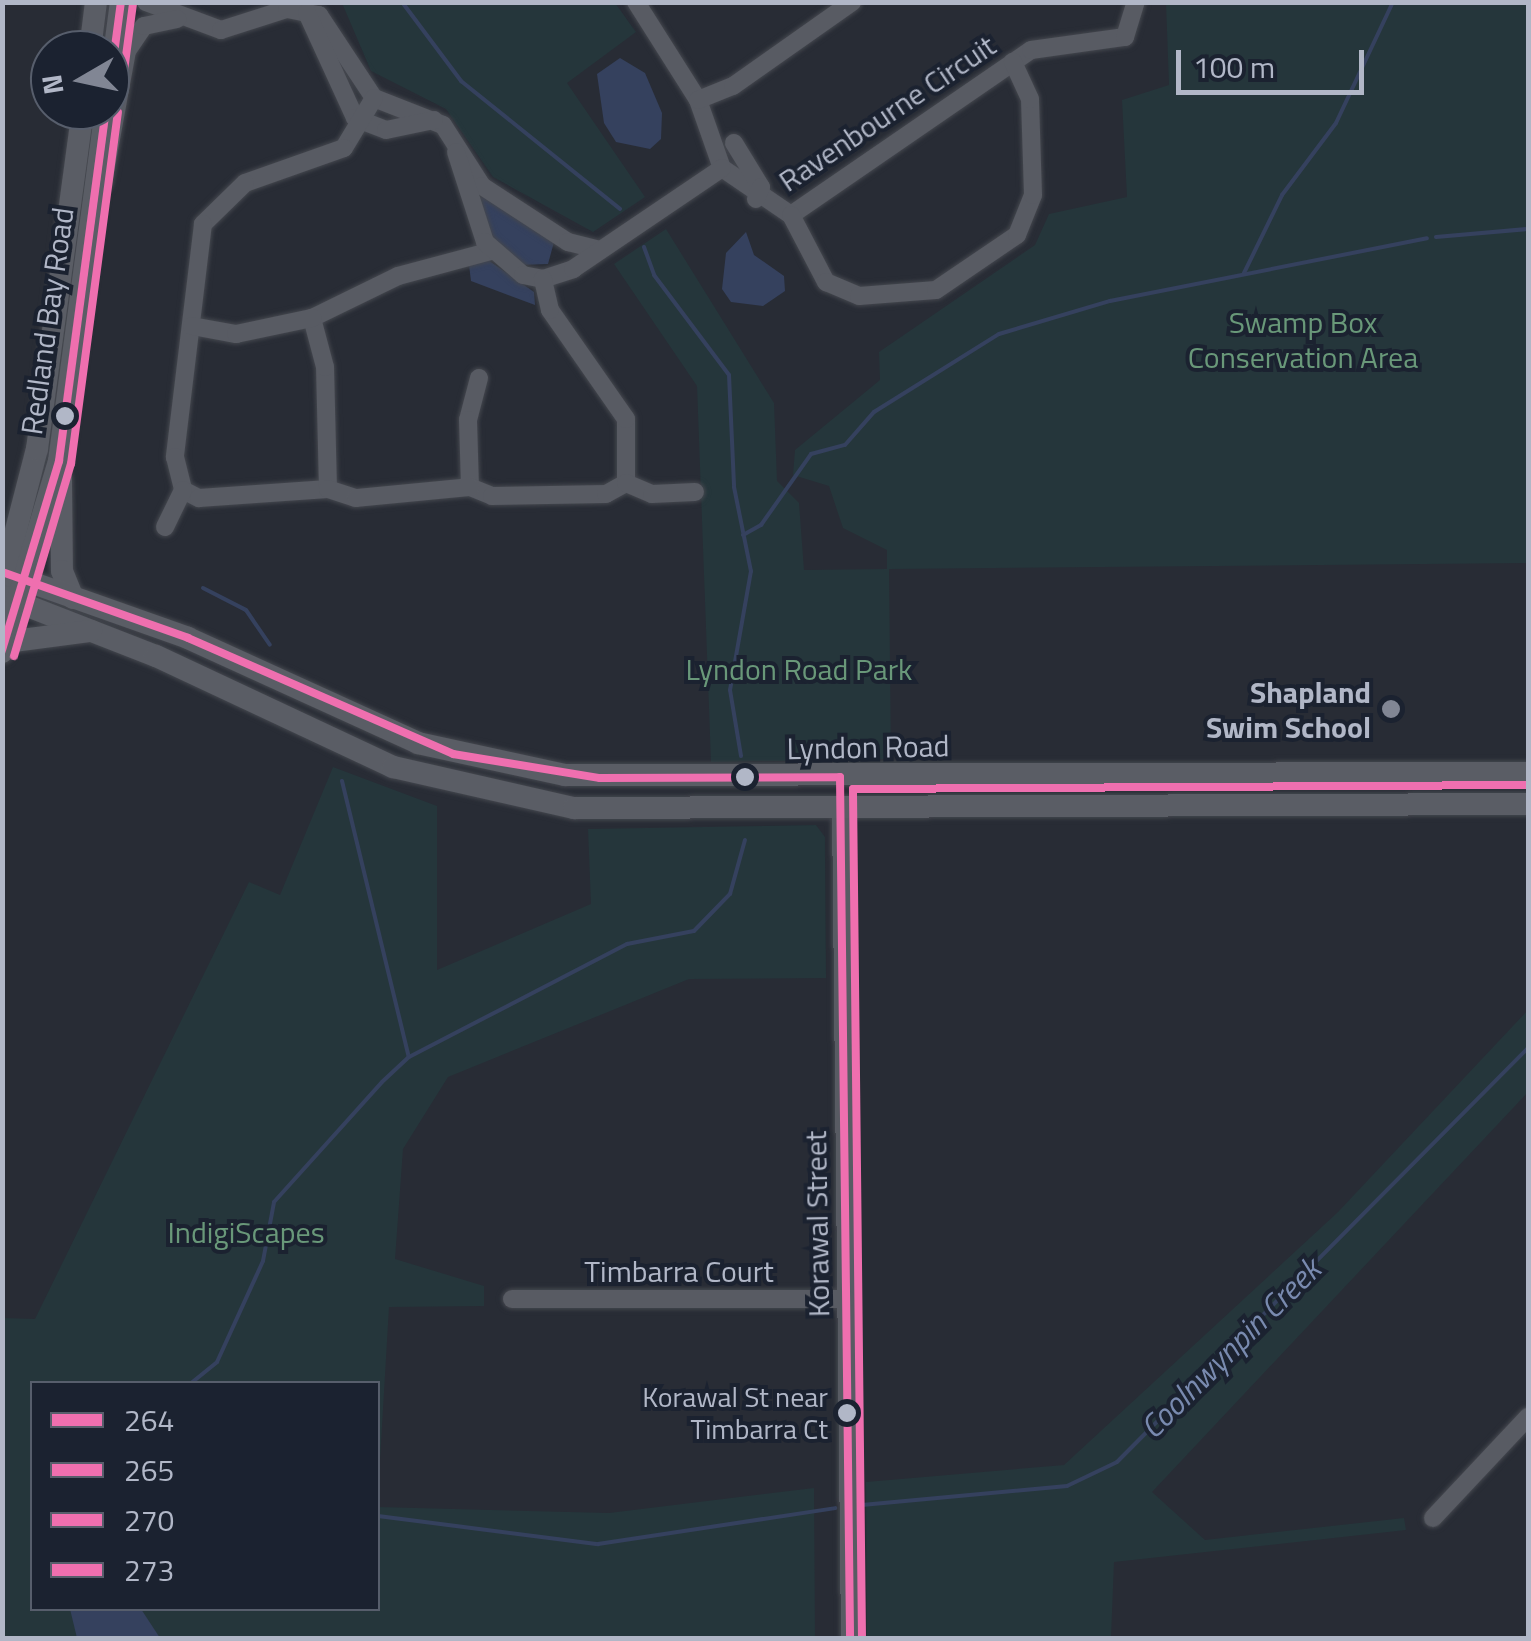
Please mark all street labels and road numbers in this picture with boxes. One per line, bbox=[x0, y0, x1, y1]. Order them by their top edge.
street label: Ravenbourne Circuit bbox=[772, 27, 1002, 199]
street label: Redland Bay Road bbox=[13, 205, 81, 437]
street label: Lyndon Road bbox=[786, 728, 950, 766]
street label: Korawal Street bbox=[797, 1130, 837, 1318]
street label: Timbarra Court bbox=[584, 1253, 774, 1289]

